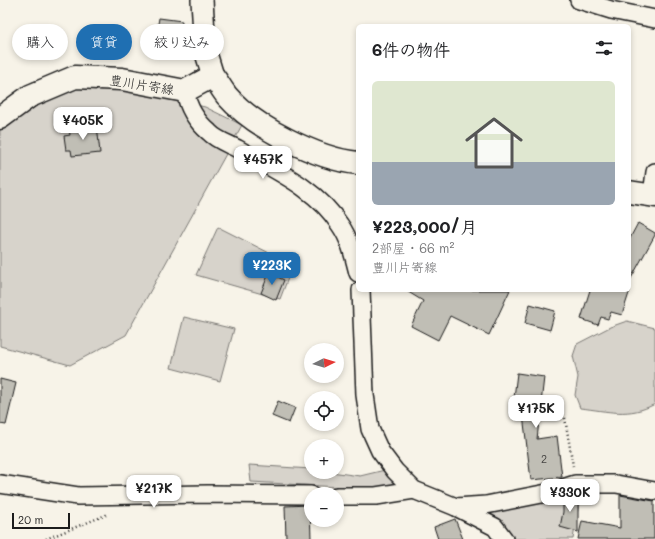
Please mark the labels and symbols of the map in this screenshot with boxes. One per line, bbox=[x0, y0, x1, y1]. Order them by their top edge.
street label: 豊川片寄線 bbox=[109, 71, 176, 98]
pin: ¥405K bbox=[55, 107, 111, 141]
pin: ¥457K bbox=[235, 146, 291, 180]
pin: ¥223K bbox=[244, 252, 300, 286]
north arrow bbox=[304, 343, 344, 383]
pin: ¥175K bbox=[508, 395, 564, 429]
house number: 2 bbox=[541, 451, 547, 466]
pin: ¥217K bbox=[126, 475, 182, 509]
pin: ¥330K bbox=[542, 479, 598, 513]
scale bar bbox=[12, 511, 70, 530]

